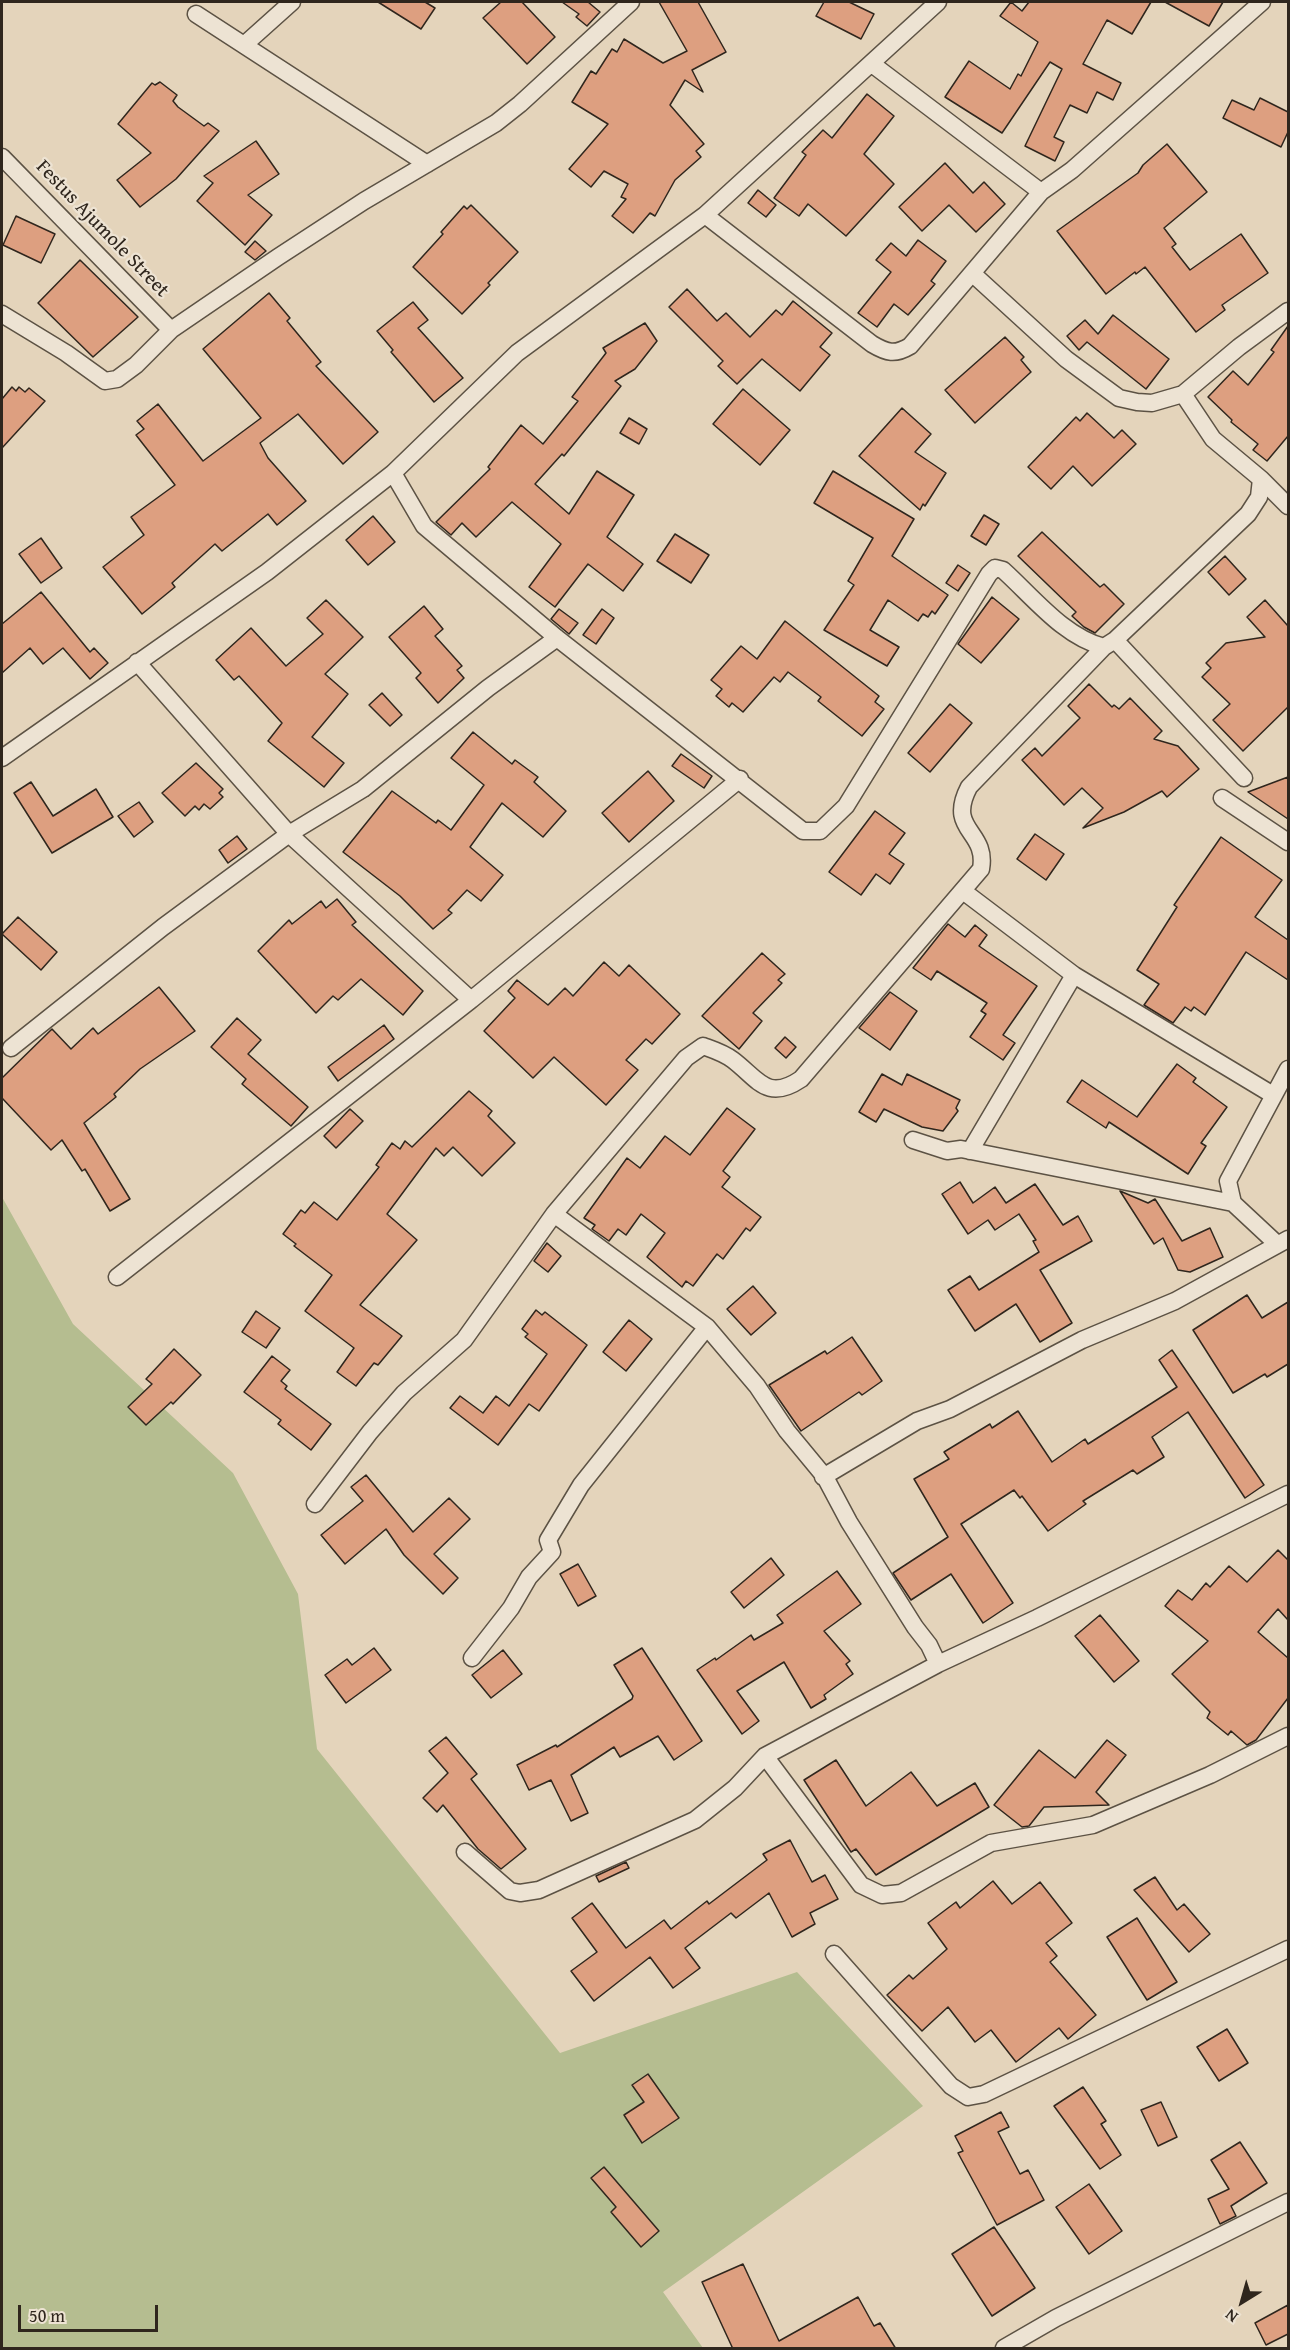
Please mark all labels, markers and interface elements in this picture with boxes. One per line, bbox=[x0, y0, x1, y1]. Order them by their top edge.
street label: Festus Ajumole Street bbox=[30, 155, 174, 303]
north arrow bbox=[1212, 2272, 1272, 2332]
scale bar bbox=[21, 2293, 160, 2331]
text: 50 m bbox=[29, 2302, 65, 2329]
text: N bbox=[1220, 2304, 1243, 2329]

